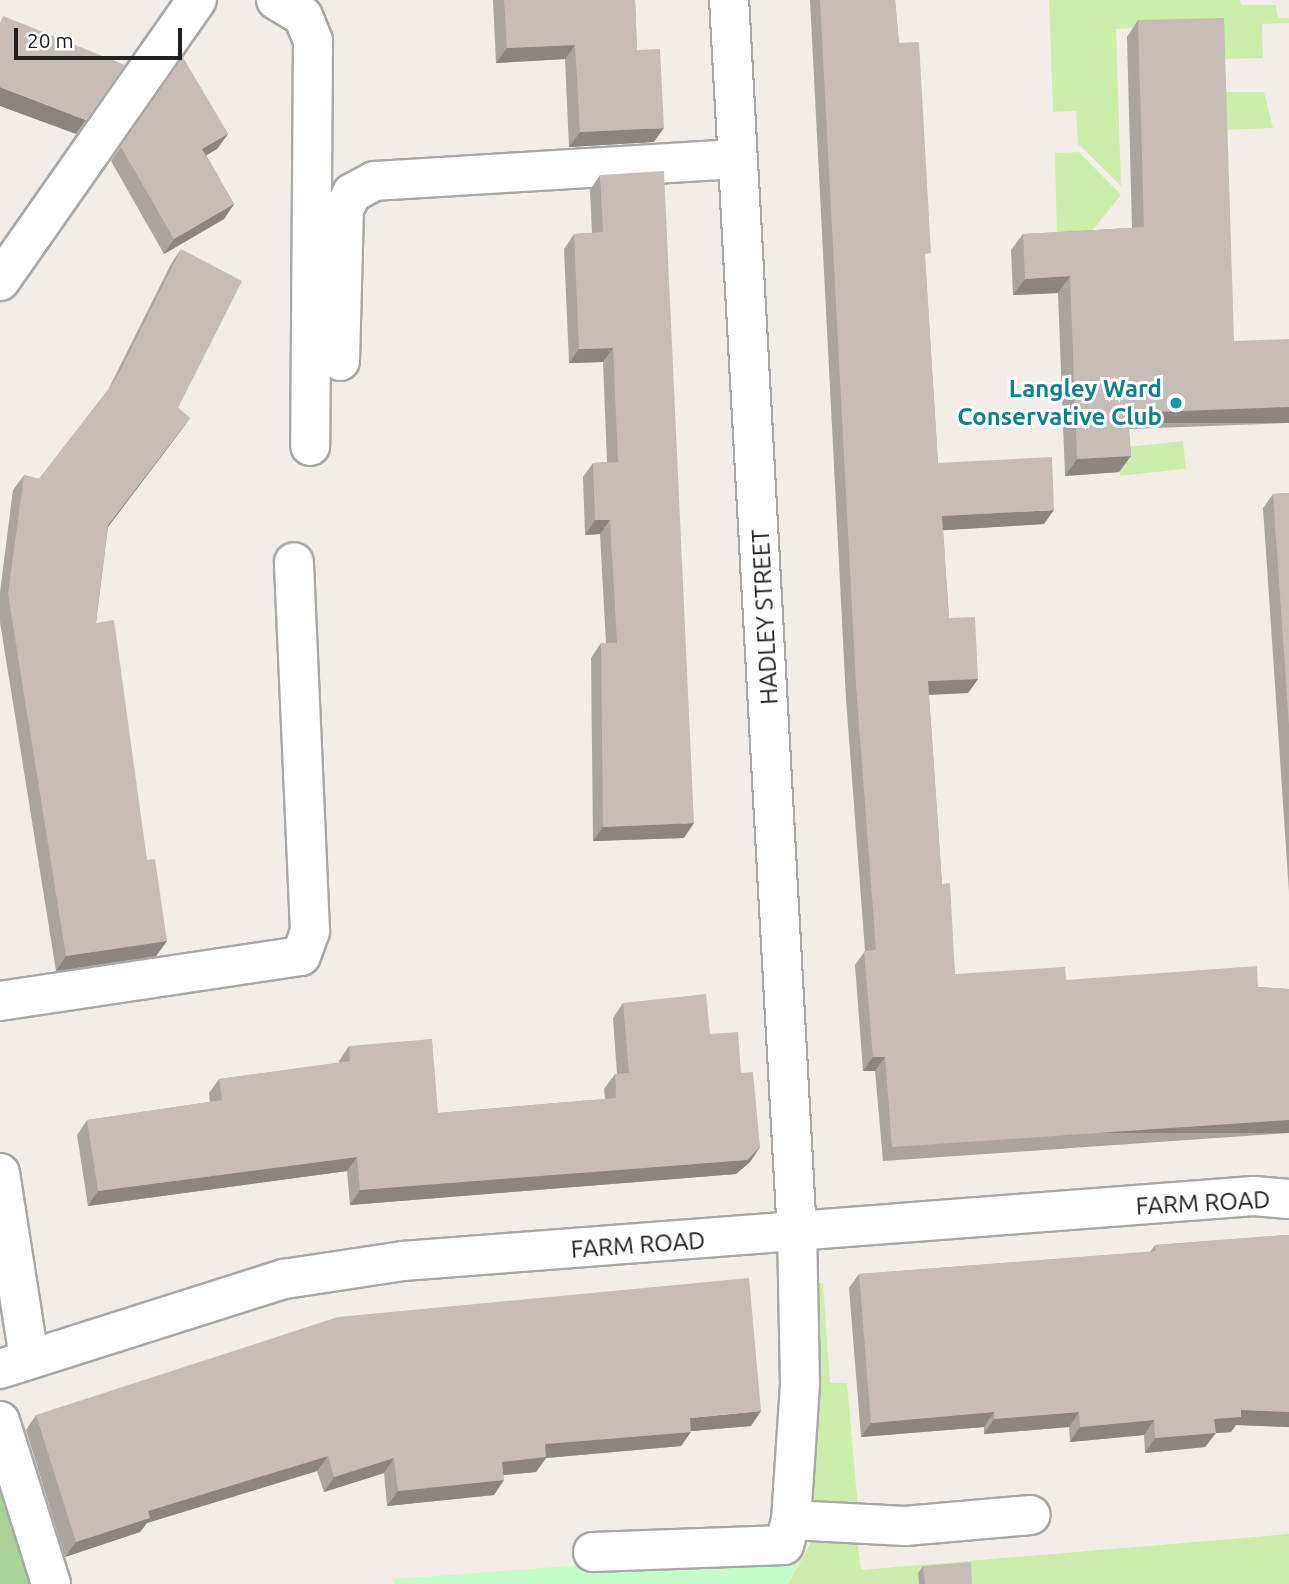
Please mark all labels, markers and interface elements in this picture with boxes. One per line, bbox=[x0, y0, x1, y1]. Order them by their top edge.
scale bar bbox=[18, 14, 186, 58]
text: 20 m bbox=[27, 28, 74, 52]
place label: Langley Ward Conservative Club bbox=[957, 375, 1162, 431]
marker: Langley Ward Conservative Club bbox=[1168, 395, 1184, 411]
street label: HADLEY STREET bbox=[746, 529, 784, 705]
street label: FARM ROAD bbox=[1135, 1185, 1271, 1221]
street label: FARM ROAD bbox=[570, 1226, 706, 1264]

